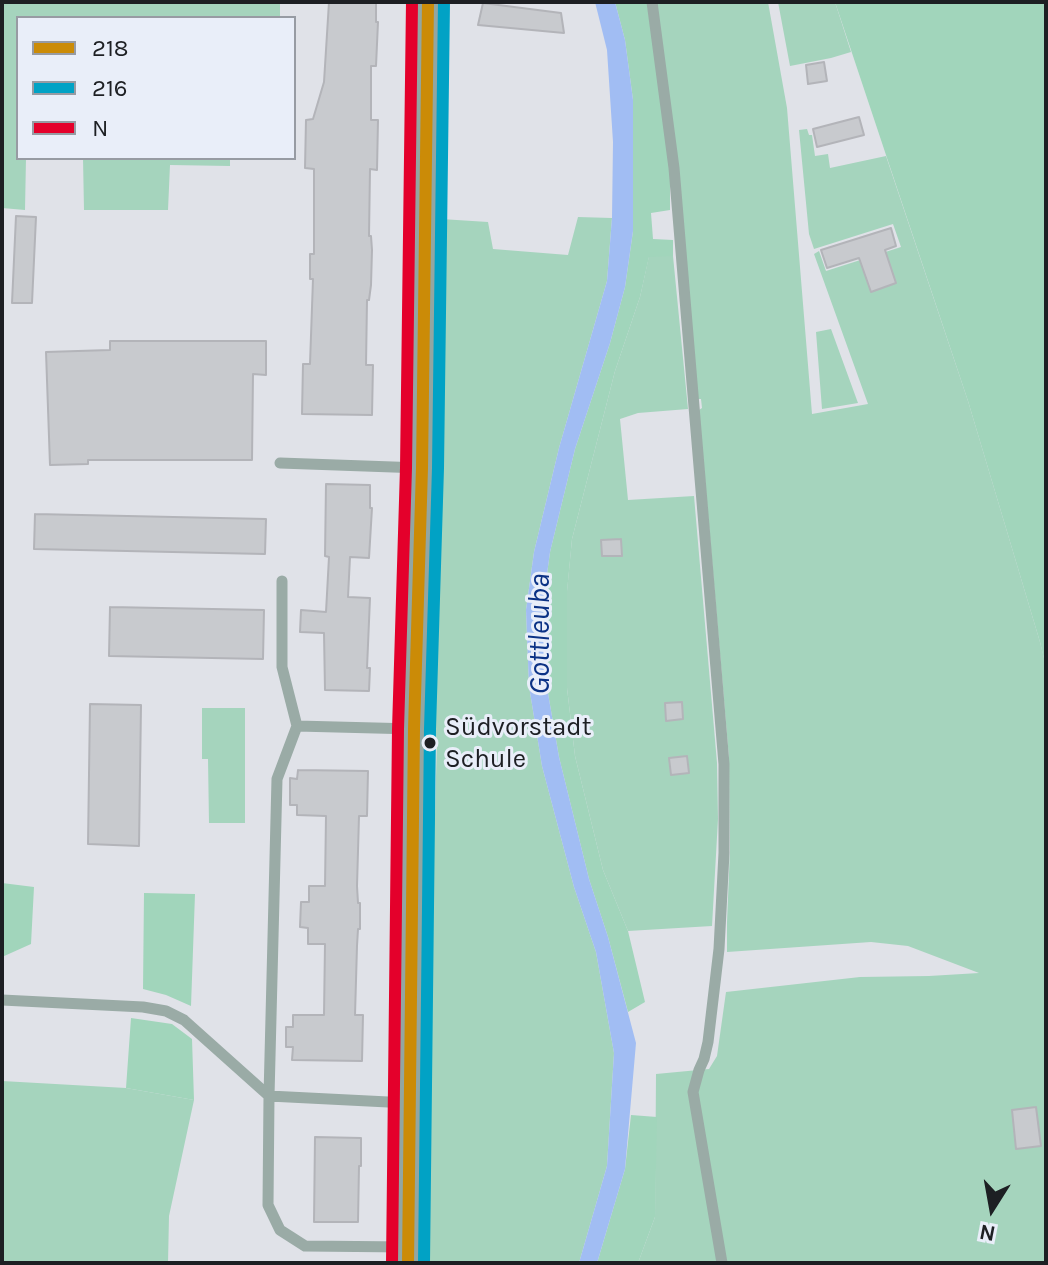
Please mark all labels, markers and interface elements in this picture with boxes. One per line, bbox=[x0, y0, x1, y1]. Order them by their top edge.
legend bbox=[16, 16, 296, 160]
text: 218 bbox=[92, 34, 129, 62]
text: 216 bbox=[92, 74, 128, 102]
text: N bbox=[92, 114, 108, 142]
water label: Gottleuba bbox=[522, 573, 558, 695]
place label: Südvorstadt Schule bbox=[445, 712, 591, 774]
marker: Südvorstadt Schule bbox=[422, 735, 438, 751]
north arrow bbox=[952, 1169, 1032, 1249]
text: N bbox=[977, 1218, 998, 1247]

